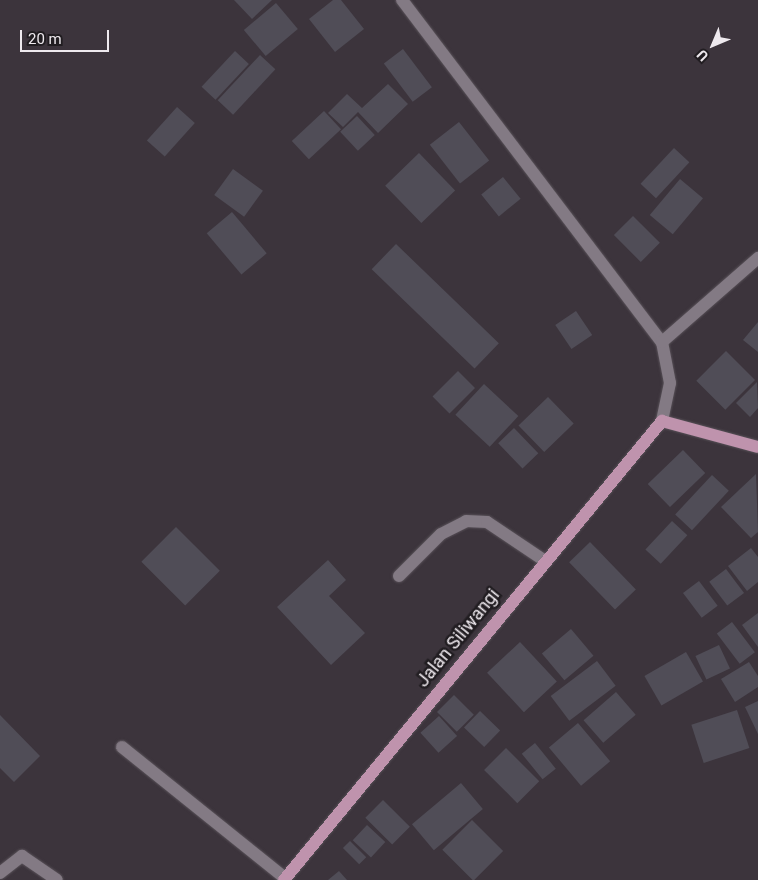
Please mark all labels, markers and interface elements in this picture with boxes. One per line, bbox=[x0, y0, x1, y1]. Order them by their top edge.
scale bar bbox=[22, 20, 111, 52]
north arrow bbox=[688, 20, 738, 70]
text: 20 m bbox=[28, 30, 62, 48]
text: U bbox=[693, 47, 711, 65]
street label: Jalan Siliwangi bbox=[412, 585, 504, 691]

